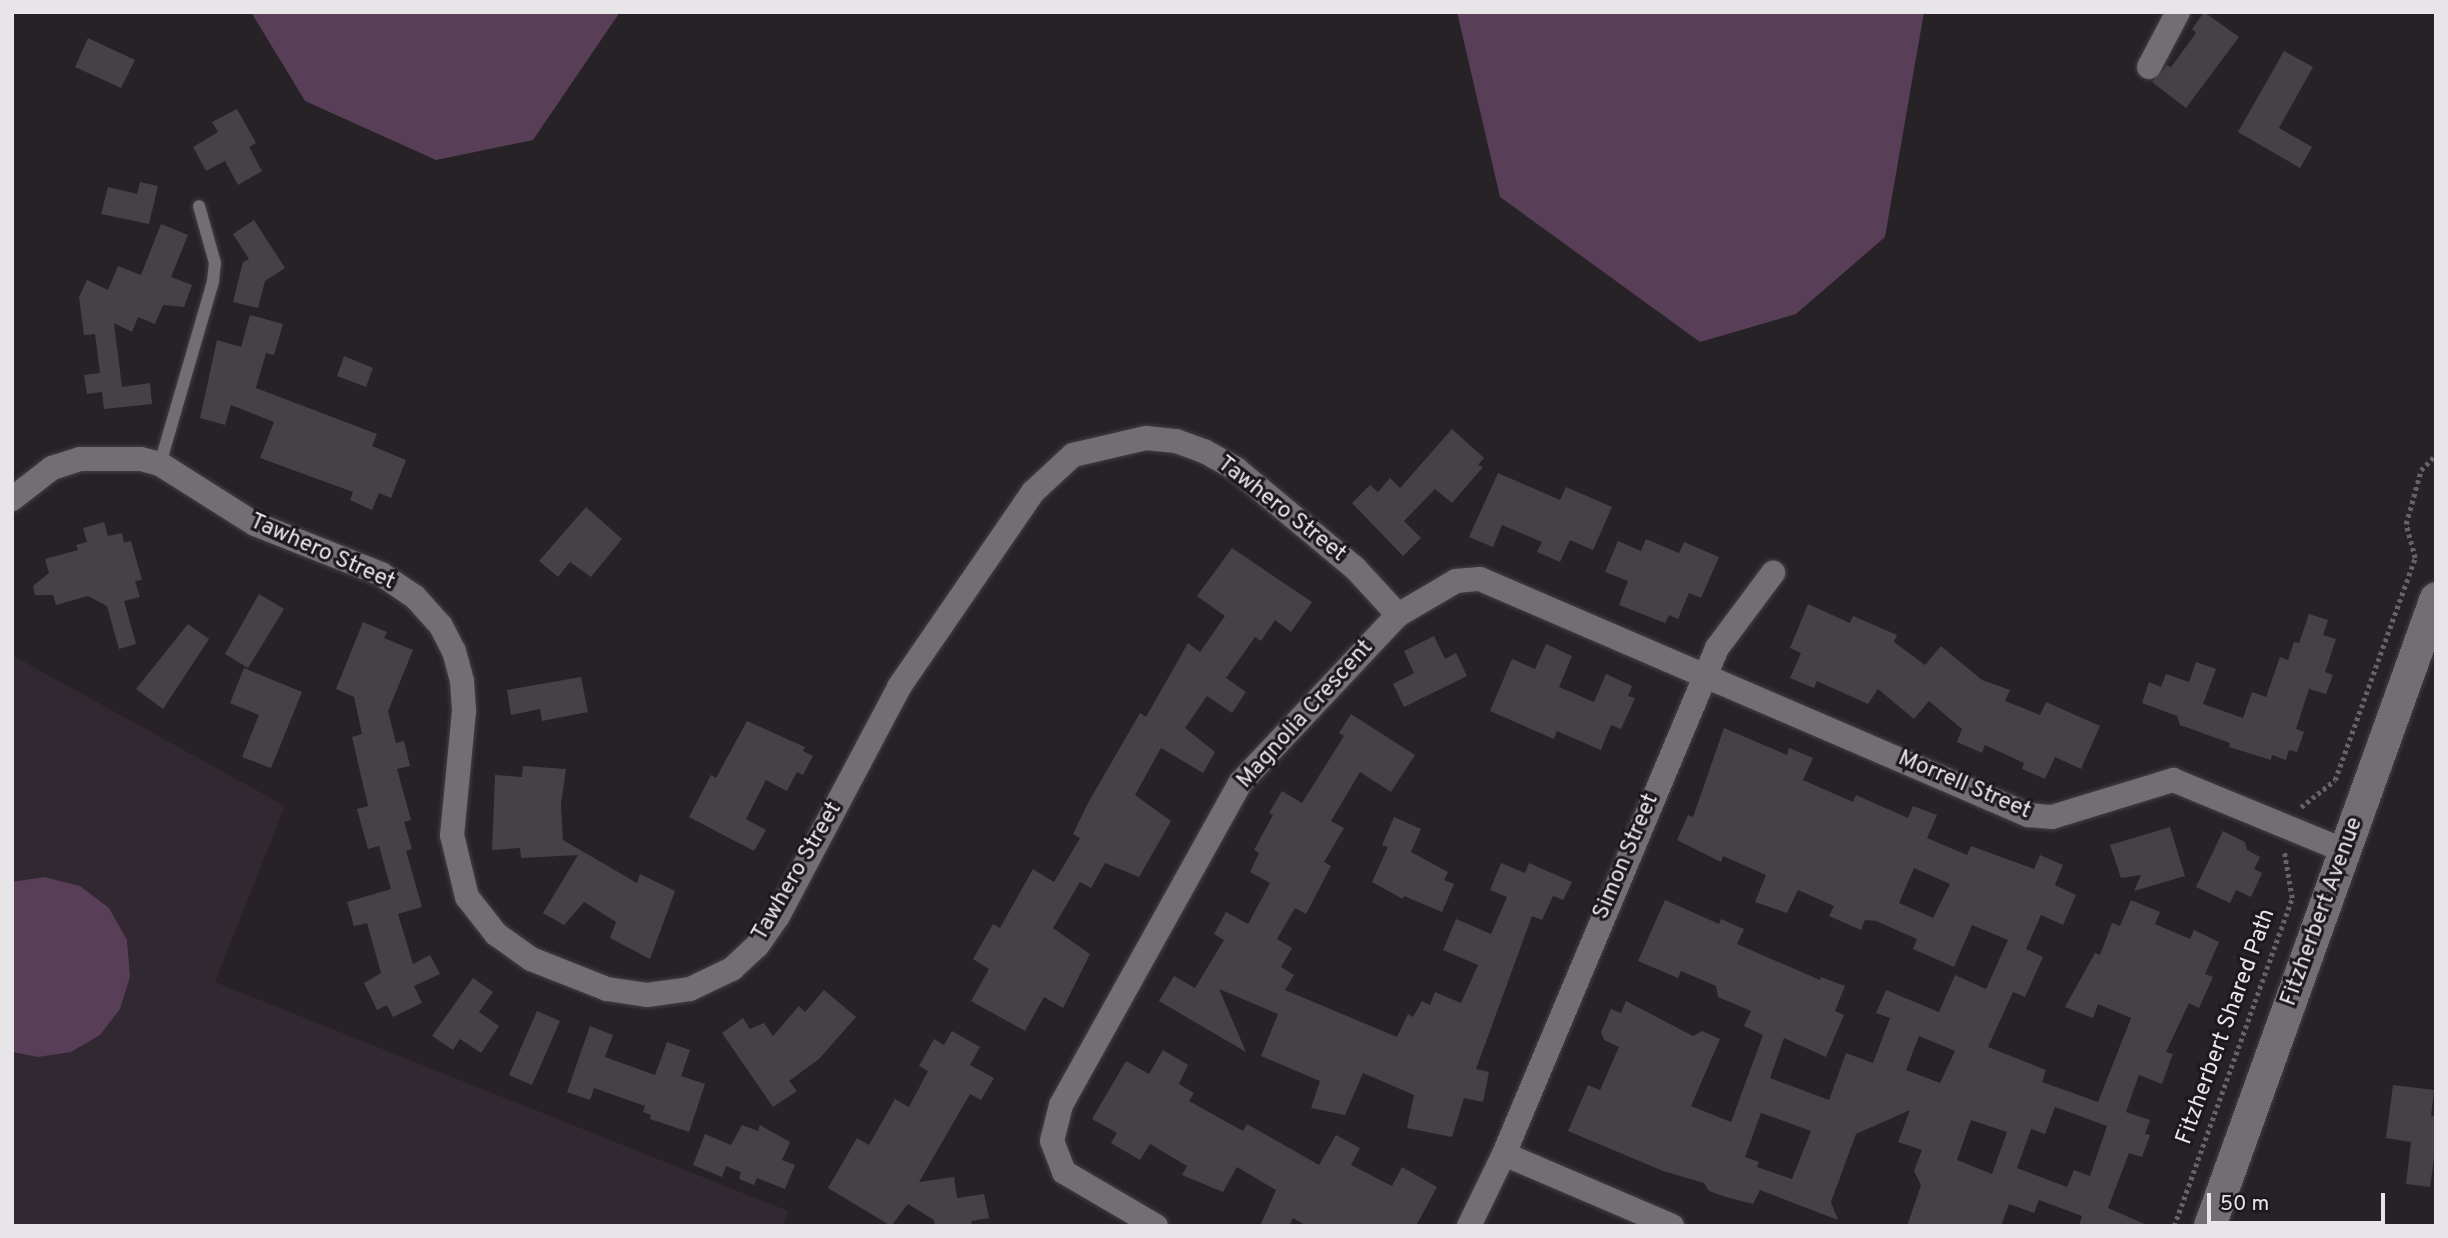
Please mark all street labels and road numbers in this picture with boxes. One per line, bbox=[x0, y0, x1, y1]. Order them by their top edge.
street label: Tawhero Street bbox=[1211, 451, 1351, 569]
street label: Tawhero Street bbox=[245, 509, 399, 597]
street label: Magnolia Crescent bbox=[1232, 635, 1380, 795]
street label: Morrell Street bbox=[1893, 746, 2035, 826]
street label: Simon Street bbox=[1588, 790, 1666, 924]
street label: Tawhero Street bbox=[747, 798, 849, 946]
street label: Fitzherbert Avenue bbox=[2276, 813, 2370, 1011]
street label: Fitzherbert Shared Path bbox=[2172, 905, 2282, 1149]

